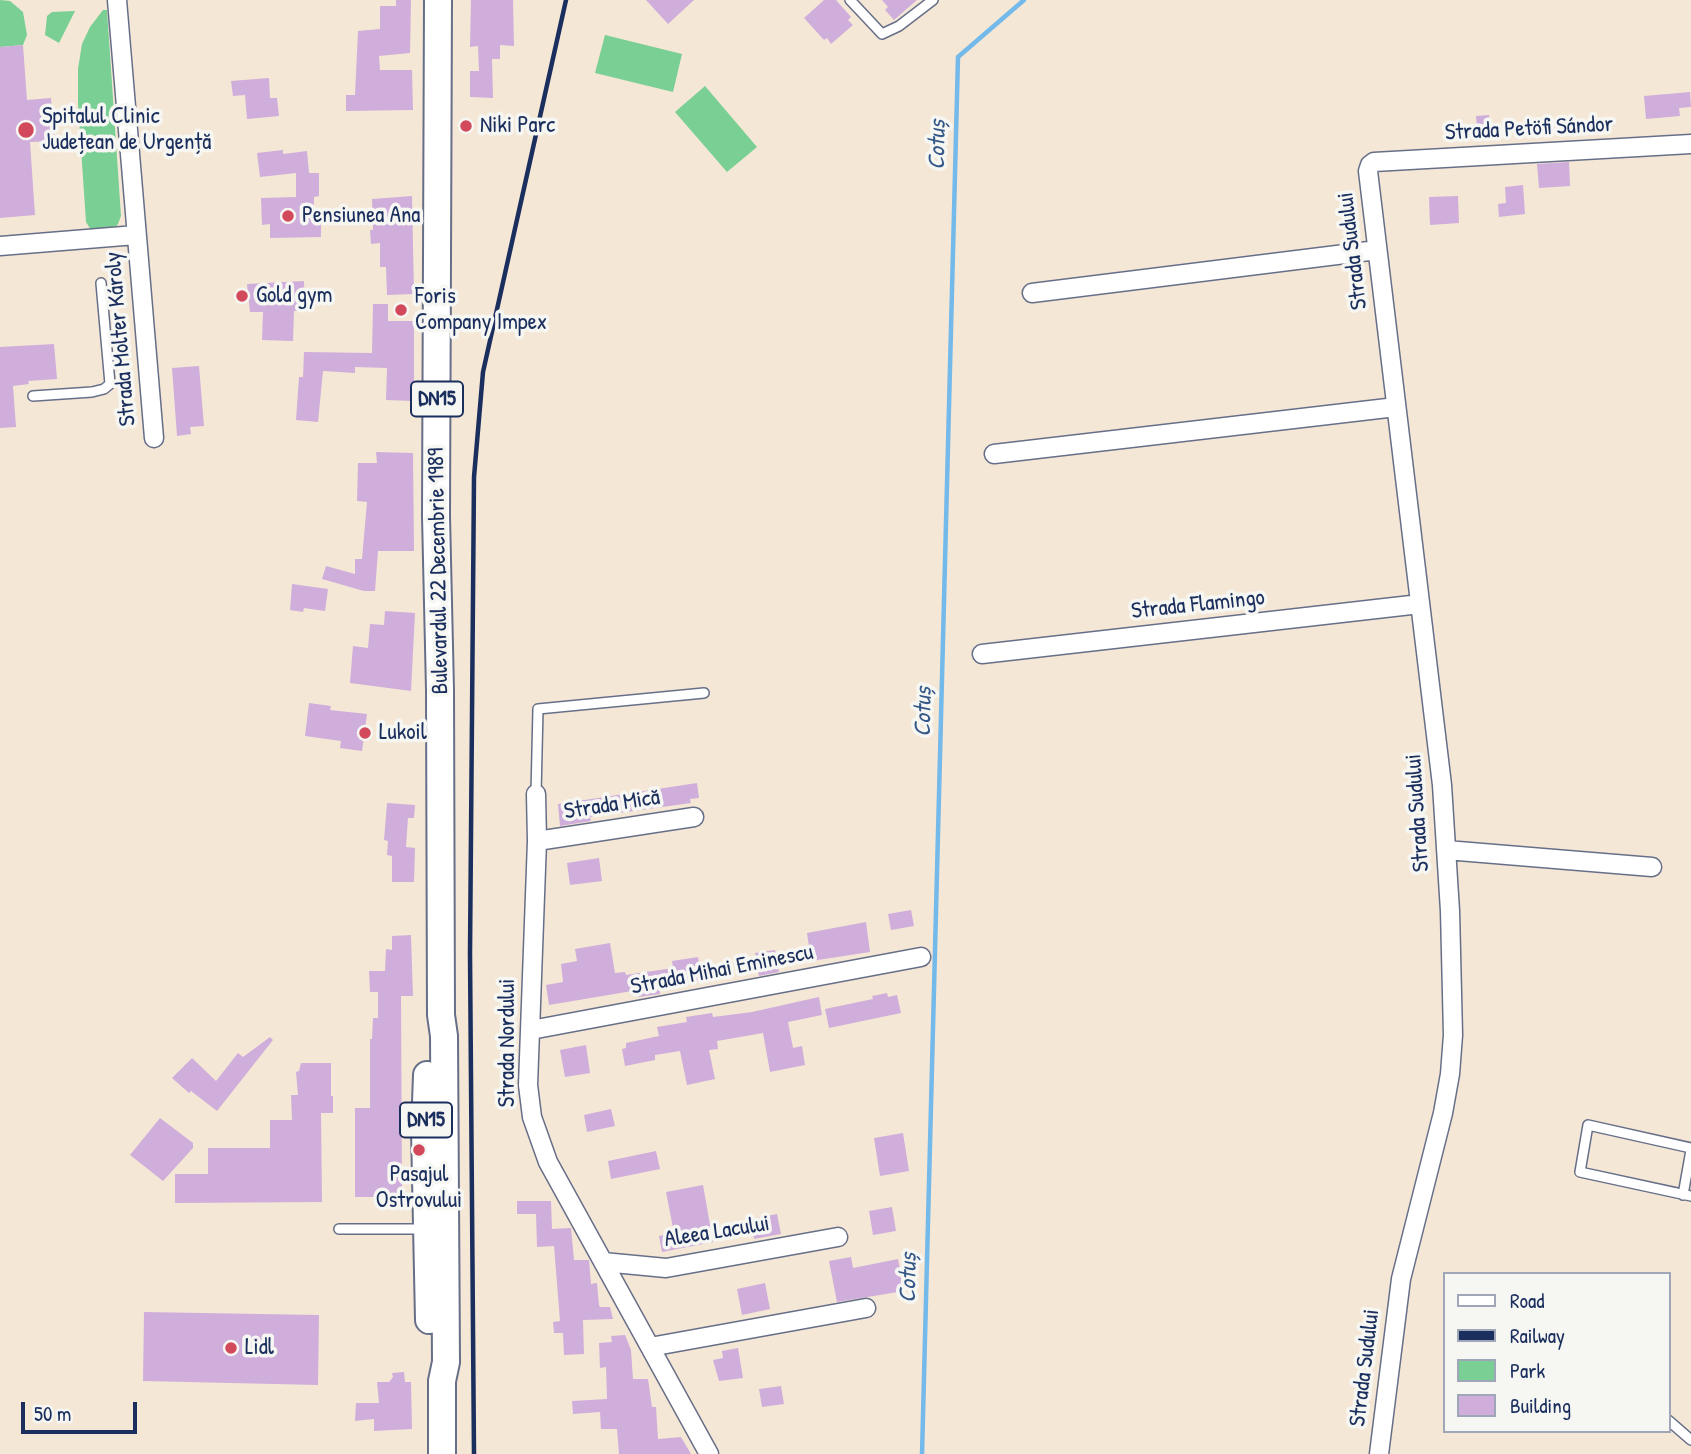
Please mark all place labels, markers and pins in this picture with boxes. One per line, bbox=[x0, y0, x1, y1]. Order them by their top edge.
place label: Spitalul Clinic Județean de Urgență bbox=[42, 103, 211, 157]
place label: Niki Parc bbox=[480, 112, 555, 140]
marker: Niki Parc bbox=[458, 118, 474, 134]
marker: Spitalul Clinic Județean de Urgență bbox=[16, 120, 36, 140]
place label: Pensiunea Ana bbox=[302, 202, 420, 230]
marker: Pensiunea Ana bbox=[280, 208, 296, 224]
place label: Gold gym bbox=[256, 282, 332, 310]
place label: Foris Company Impex bbox=[415, 283, 547, 337]
marker: Gold gym bbox=[234, 288, 250, 304]
marker: Foris Company Impex bbox=[393, 302, 409, 318]
place label: Lukoil bbox=[379, 719, 427, 747]
marker: Lukoil bbox=[357, 725, 373, 741]
marker: Pasajul Ostrovului bbox=[411, 1142, 427, 1158]
place label: Pasajul Ostrovului bbox=[376, 1161, 462, 1215]
place label: Lidl bbox=[245, 1334, 274, 1362]
marker: Lidl bbox=[223, 1340, 239, 1356]

